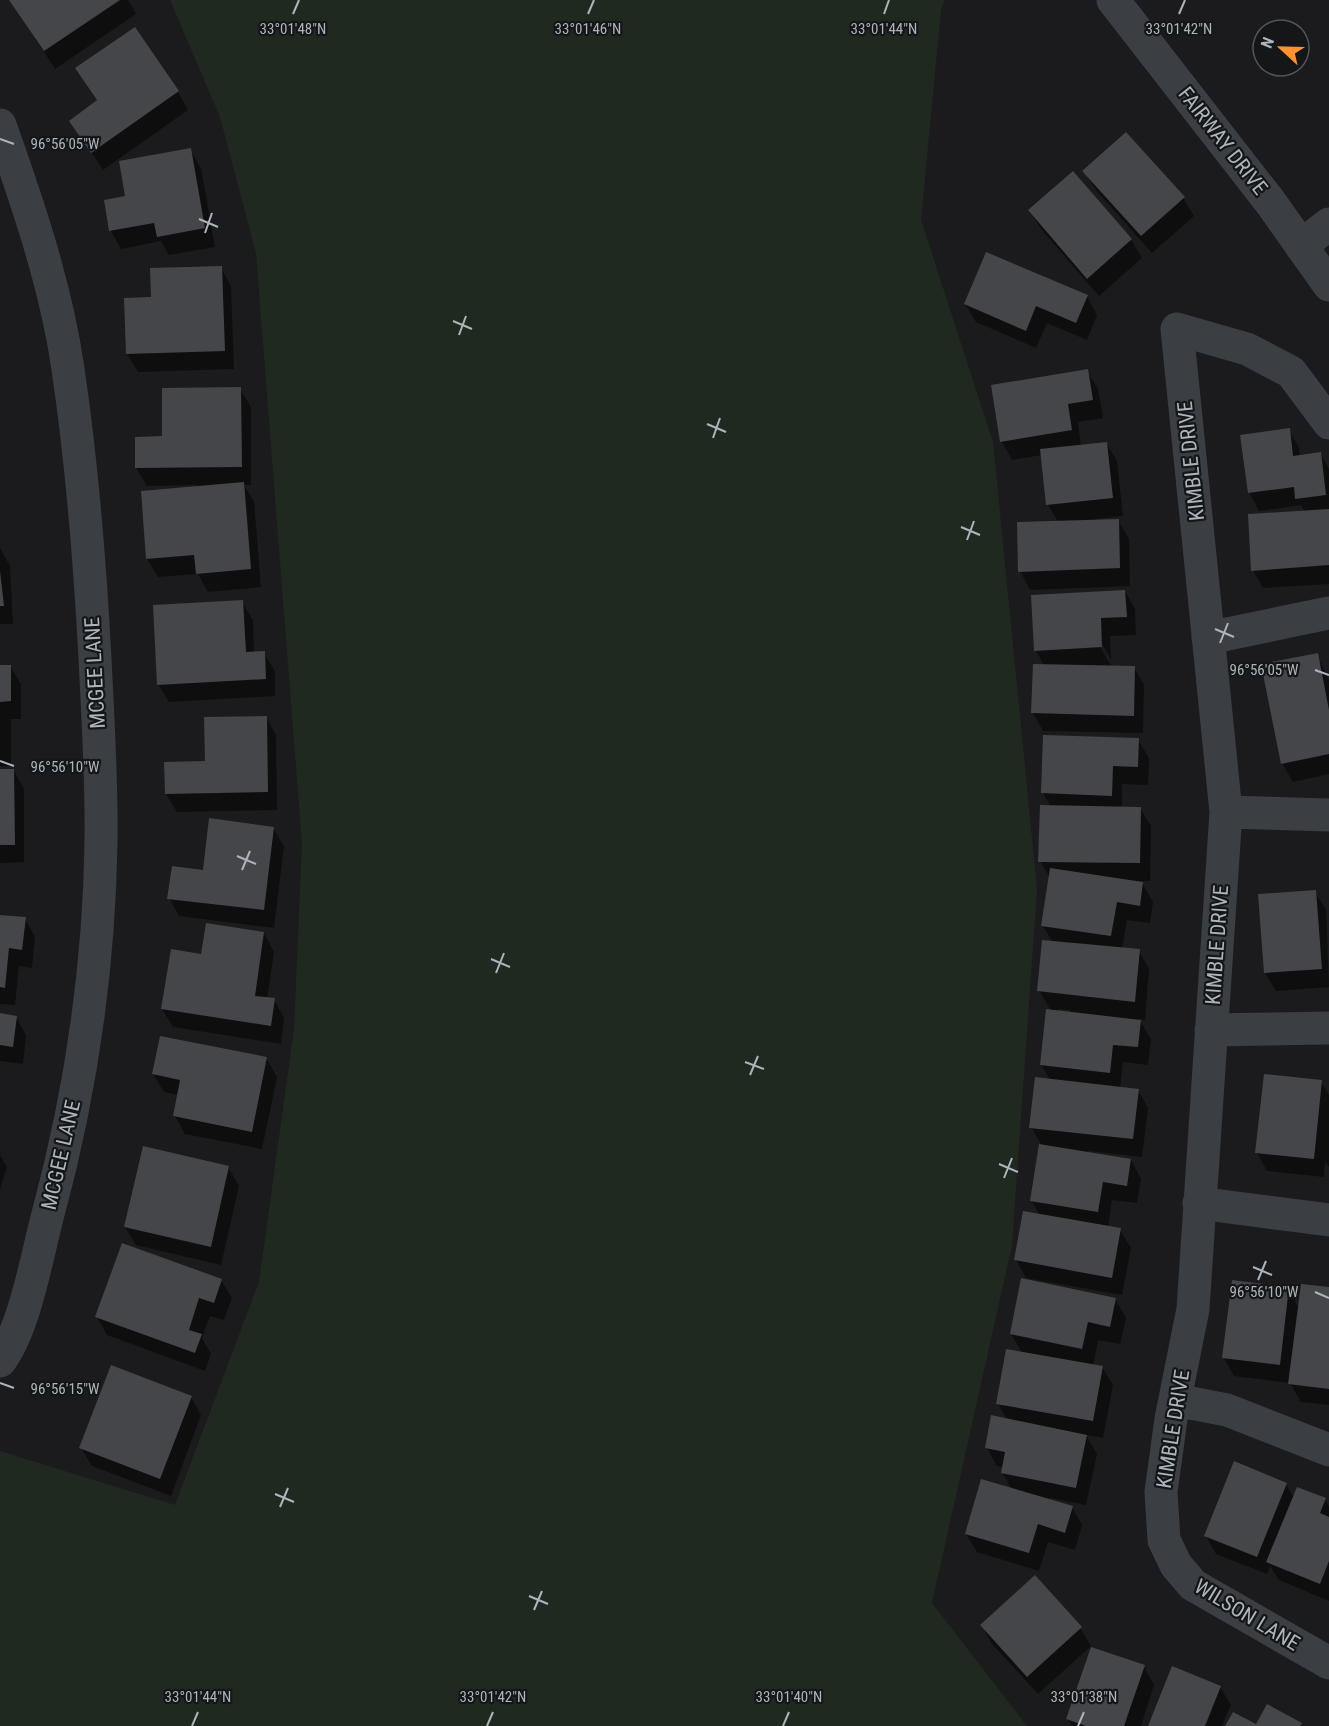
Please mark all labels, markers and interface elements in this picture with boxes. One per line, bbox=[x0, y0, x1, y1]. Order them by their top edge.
north arrow bbox=[1251, 18, 1311, 78]
text: 33°01'48"N bbox=[260, 20, 326, 38]
text: 33°01'46"N bbox=[555, 20, 621, 38]
text: 33°01'44"N bbox=[851, 20, 917, 38]
text: 33°01'42"N bbox=[1146, 20, 1212, 38]
text: N bbox=[1257, 34, 1278, 51]
street label: FAIRWAY DRIVE bbox=[1174, 82, 1272, 200]
text: 96°56'05"W bbox=[31, 135, 100, 153]
street label: KIMBLE DRIVE bbox=[1173, 400, 1209, 522]
street label: MCGEE LANE bbox=[80, 617, 110, 729]
text: 96°56'05"W bbox=[1230, 661, 1299, 679]
text: 96°56'10"W bbox=[31, 758, 100, 776]
street label: KIMBLE DRIVE bbox=[1201, 884, 1233, 1006]
street label: MCGEE LANE bbox=[37, 1098, 85, 1212]
text: 96°56'10"W bbox=[1230, 1283, 1299, 1301]
street label: KIMBLE DRIVE bbox=[1152, 1368, 1194, 1490]
text: 96°56'15"W bbox=[31, 1380, 100, 1398]
street label: WILSON LANE bbox=[1190, 1574, 1304, 1656]
text: 33°01'44"N bbox=[165, 1688, 231, 1706]
text: 33°01'42"N bbox=[460, 1688, 526, 1706]
text: 33°01'40"N bbox=[756, 1688, 822, 1706]
text: 33°01'38"N bbox=[1051, 1688, 1117, 1706]

